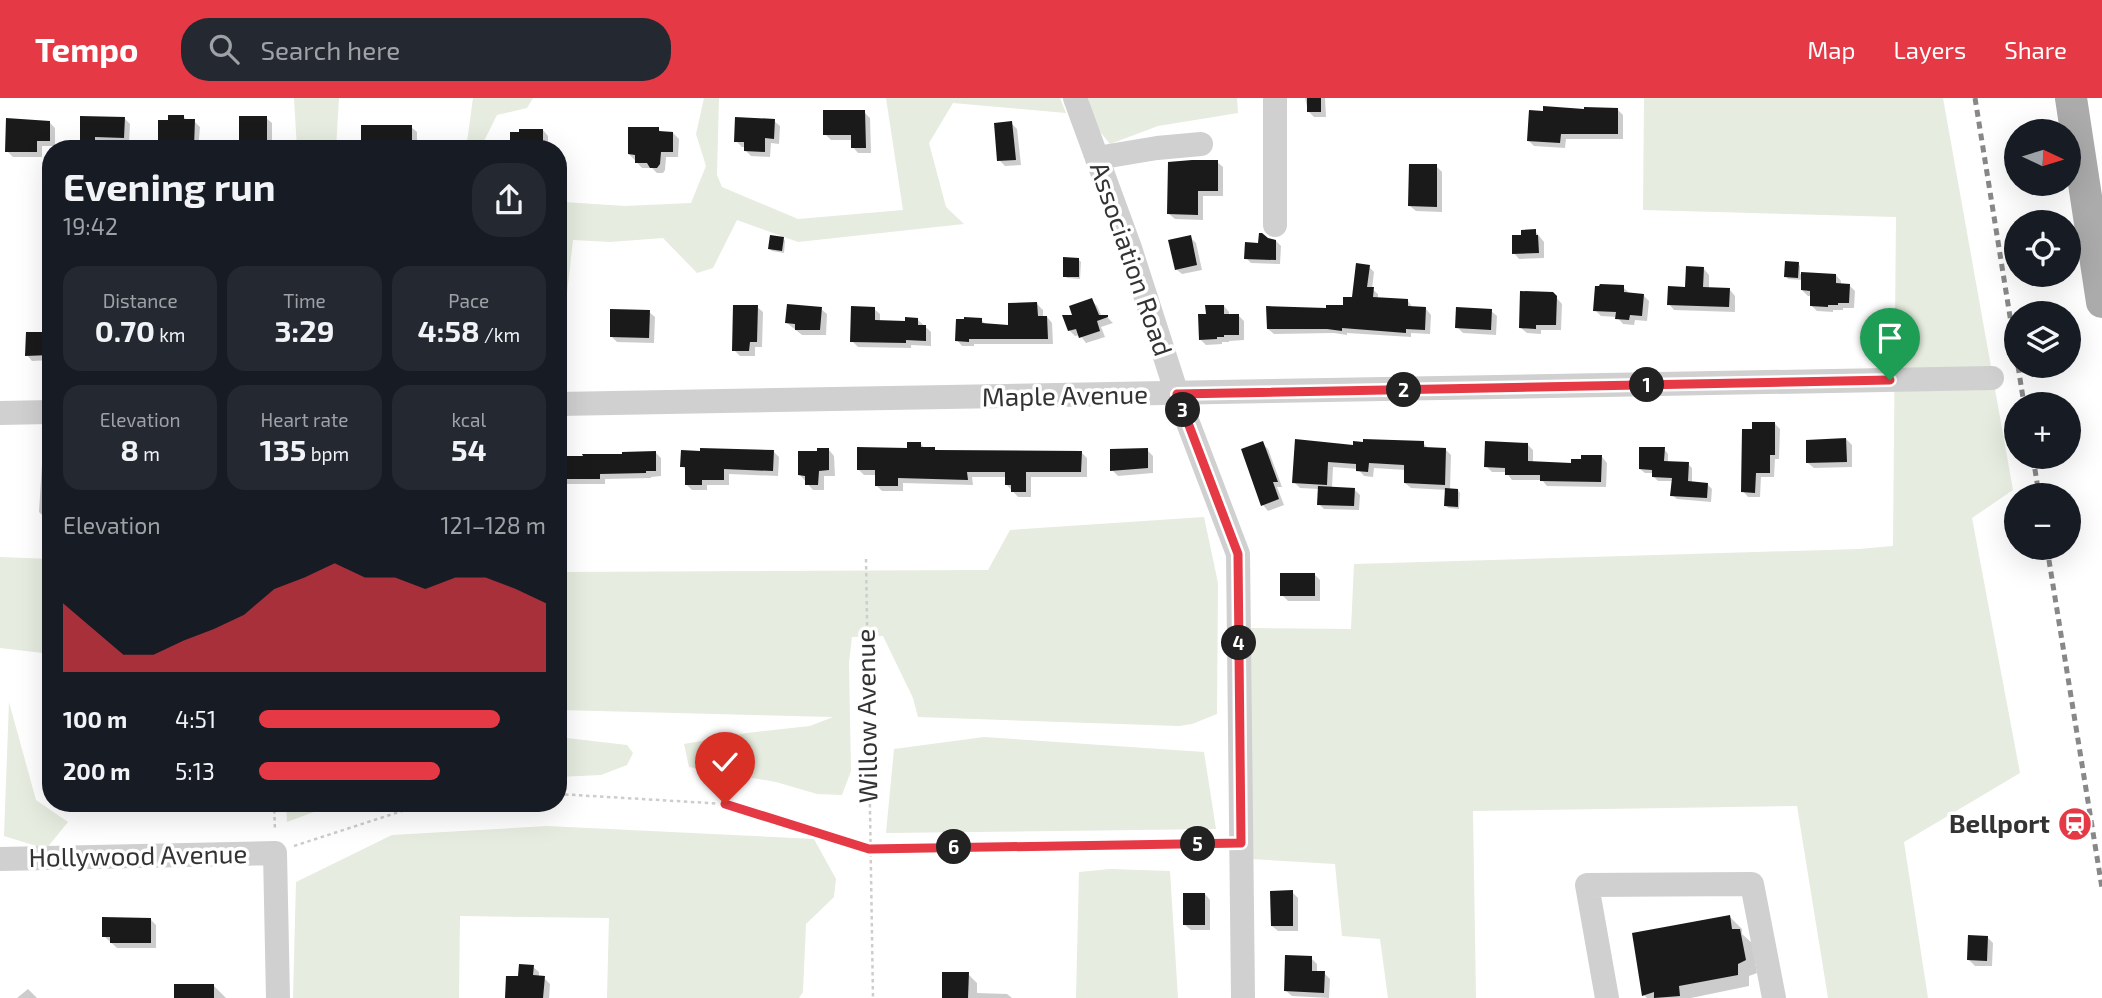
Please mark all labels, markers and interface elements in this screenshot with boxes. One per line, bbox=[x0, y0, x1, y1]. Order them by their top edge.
search box bbox=[181, 18, 671, 81]
text: Tempo bbox=[35, 29, 139, 69]
icon: search bbox=[205, 30, 243, 68]
text: Search here bbox=[261, 34, 400, 65]
text: Map bbox=[1807, 35, 1855, 64]
text: Layers bbox=[1893, 35, 1966, 64]
text: Share bbox=[2004, 35, 2067, 64]
north arrow bbox=[2004, 119, 2081, 196]
map controls bbox=[2004, 119, 2081, 560]
street label: Association Road bbox=[1085, 158, 1180, 359]
text: Evening run bbox=[63, 163, 276, 209]
button: share bbox=[472, 163, 546, 237]
button: locate bbox=[2004, 210, 2081, 287]
text: 19:42 bbox=[63, 212, 118, 240]
text: Distance bbox=[103, 289, 178, 312]
text: Time bbox=[283, 289, 326, 312]
text: Pace bbox=[448, 289, 489, 312]
button: layers bbox=[2004, 301, 2081, 378]
pin bbox=[1860, 308, 1920, 380]
text: 0.70 bbox=[95, 312, 155, 348]
text: 3:29 bbox=[275, 312, 334, 348]
text: 4:58 bbox=[418, 312, 480, 348]
icon: arrive bbox=[1871, 319, 1909, 357]
text: km bbox=[155, 323, 185, 346]
text: /km bbox=[480, 323, 520, 346]
pin: 1 bbox=[1630, 368, 1664, 402]
pin: 2 bbox=[1386, 372, 1422, 408]
text: 1 bbox=[1642, 373, 1651, 396]
street label: Maple Avenue bbox=[982, 378, 1148, 411]
text: 2 bbox=[1398, 378, 1409, 401]
pin: 3 bbox=[1166, 392, 1200, 428]
button: + bbox=[2004, 392, 2081, 469]
text: 3 bbox=[1177, 398, 1188, 421]
text: Elevation bbox=[100, 408, 180, 431]
text: Heart rate bbox=[261, 408, 348, 431]
text: kcal bbox=[451, 408, 486, 431]
text: 8 bbox=[120, 431, 139, 467]
text: 135 bbox=[260, 431, 306, 467]
text: 54 bbox=[451, 431, 487, 467]
text: m bbox=[139, 442, 160, 465]
text: bpm bbox=[306, 442, 349, 465]
button: − bbox=[2004, 483, 2081, 560]
text: Elevation bbox=[63, 511, 161, 539]
text: 121–128 m bbox=[441, 511, 546, 539]
pin: 4 bbox=[1222, 626, 1256, 660]
street label: Willow Avenue bbox=[848, 629, 883, 804]
text: 4 bbox=[1232, 631, 1245, 654]
text: 100 m bbox=[63, 705, 127, 733]
text: 4:51 bbox=[175, 705, 216, 733]
pin bbox=[695, 732, 755, 804]
icon: check bbox=[706, 743, 744, 781]
text: 200 m bbox=[63, 757, 131, 785]
text: 5:13 bbox=[175, 757, 215, 785]
station icon: Bellport bbox=[2056, 805, 2094, 843]
place label: Bellport bbox=[1949, 807, 2050, 838]
pin: 5 bbox=[1180, 826, 1216, 862]
pin: 6 bbox=[936, 830, 972, 864]
text: 5 bbox=[1192, 832, 1203, 855]
text: 6 bbox=[948, 835, 959, 858]
street label: Hollywood Avenue bbox=[28, 837, 248, 872]

